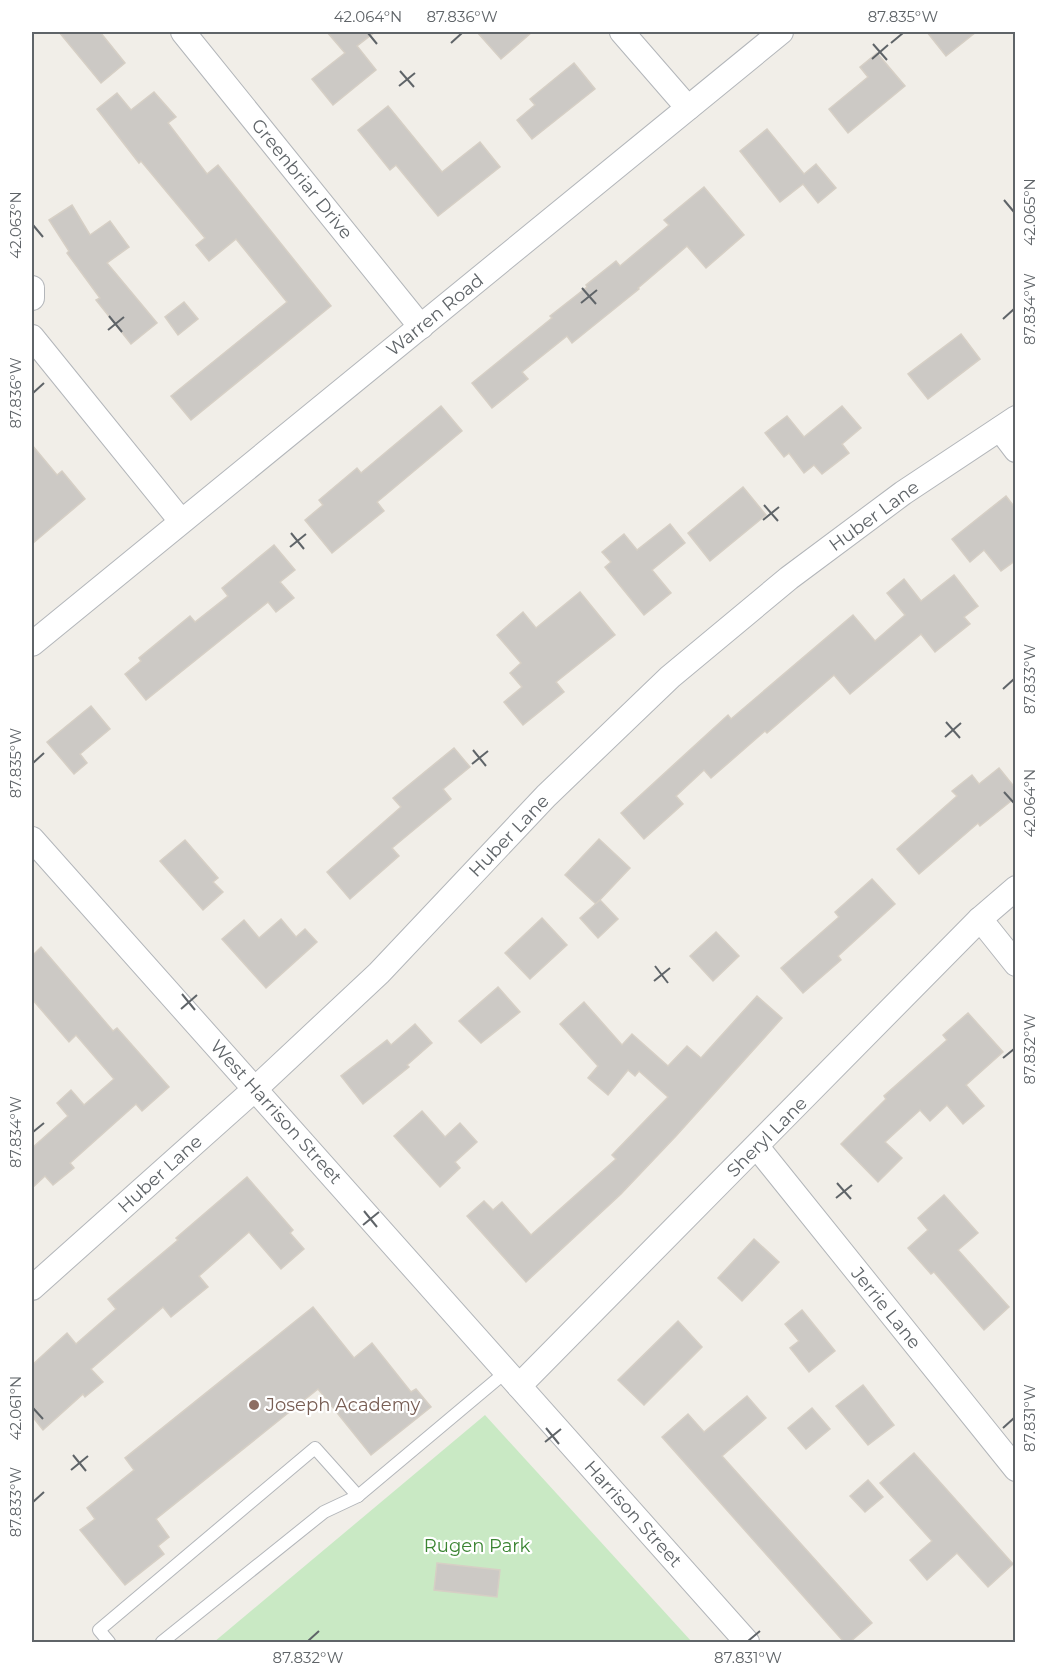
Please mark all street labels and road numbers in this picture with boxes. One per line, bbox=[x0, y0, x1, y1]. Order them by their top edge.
street label: Greenbriar Drive bbox=[247, 114, 357, 244]
street label: Warren Road bbox=[382, 269, 488, 361]
street label: Huber Lane bbox=[825, 476, 923, 556]
street label: Huber Lane bbox=[464, 790, 554, 882]
street label: West Harrison Street bbox=[205, 1035, 347, 1189]
street label: Sheryl Lane bbox=[722, 1092, 812, 1182]
street label: Huber Lane bbox=[113, 1130, 207, 1218]
street label: Jerrie Lane bbox=[846, 1262, 926, 1353]
street label: Harrison Street bbox=[579, 1456, 687, 1572]

